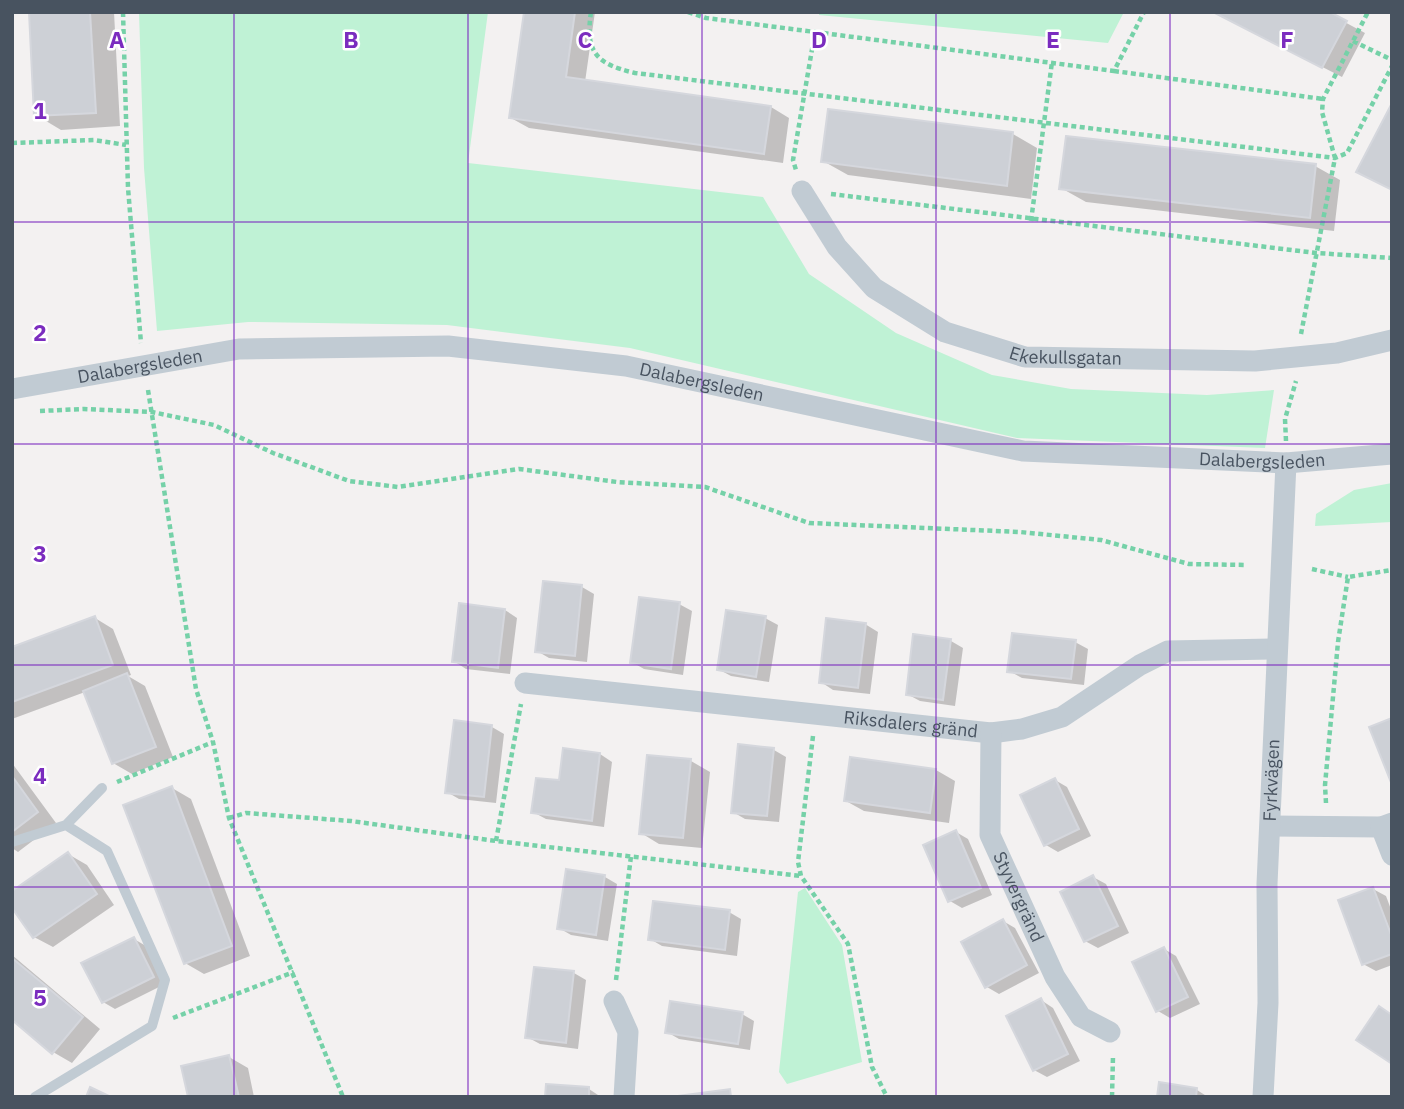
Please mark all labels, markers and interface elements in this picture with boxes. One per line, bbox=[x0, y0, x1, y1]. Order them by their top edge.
text: A bbox=[109, 24, 125, 54]
text: B bbox=[343, 24, 359, 54]
text: C bbox=[578, 24, 593, 54]
text: D bbox=[811, 24, 827, 54]
text: E bbox=[1046, 24, 1060, 54]
text: F bbox=[1280, 24, 1294, 54]
text: 1 bbox=[33, 95, 47, 125]
text: 2 bbox=[33, 317, 47, 347]
street label: Ekekullsgatan bbox=[1006, 341, 1122, 370]
street label: Dalabergsleden bbox=[76, 344, 204, 388]
street label: Dalabergsleden bbox=[638, 357, 766, 406]
street label: Dalabergsleden bbox=[1198, 447, 1326, 474]
text: 3 bbox=[33, 538, 47, 568]
street label: Riksdalers gränd bbox=[842, 705, 979, 743]
street label: Fyrkvägen bbox=[1258, 739, 1285, 822]
text: 4 bbox=[33, 760, 47, 790]
street label: Styvergränd bbox=[988, 848, 1049, 945]
text: 5 bbox=[33, 982, 47, 1012]

